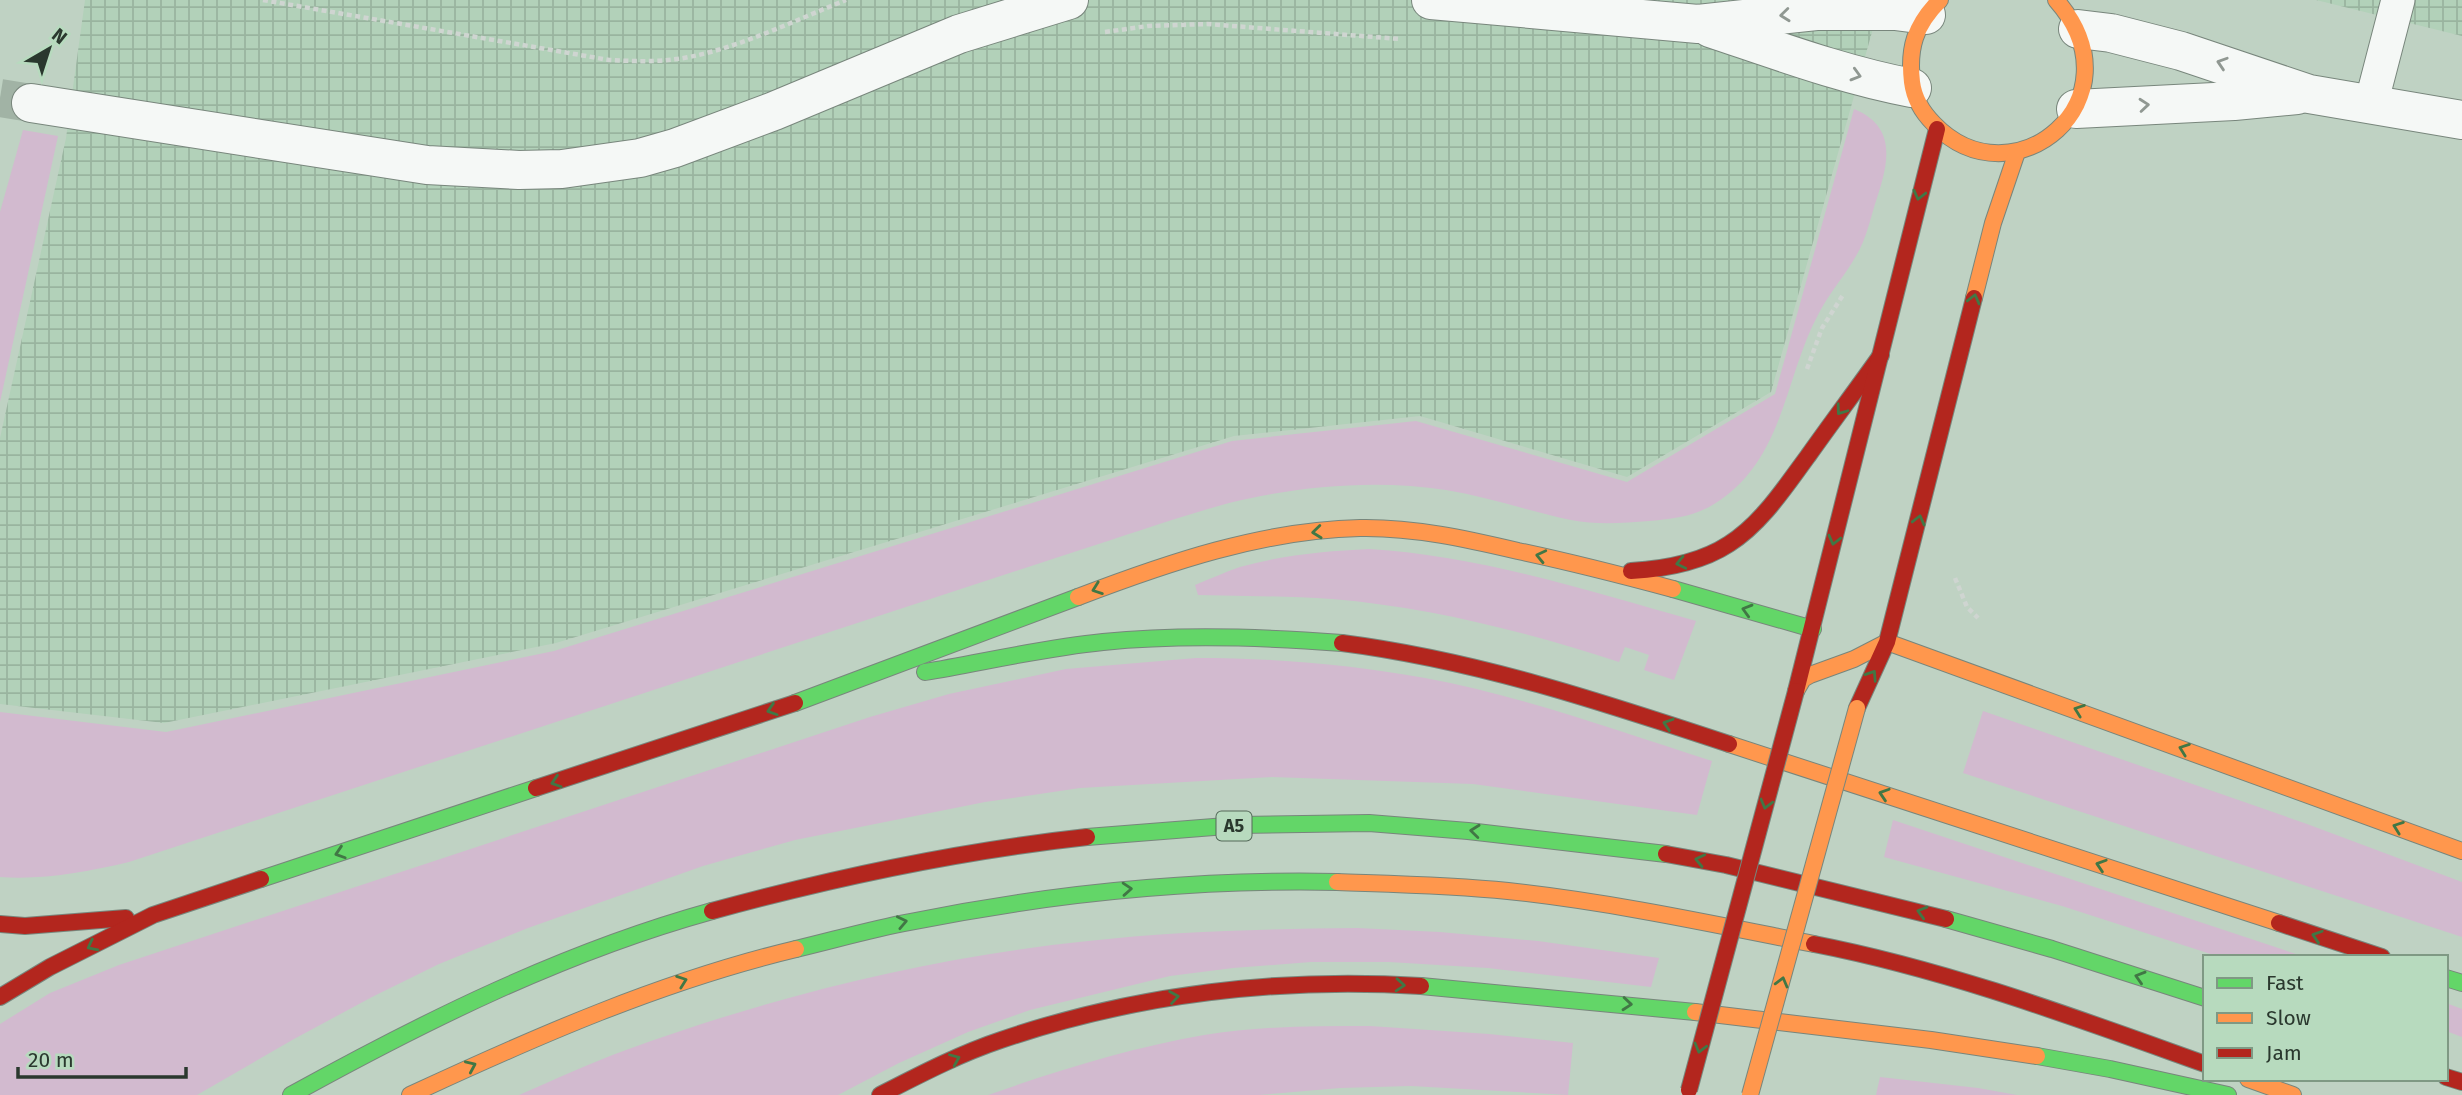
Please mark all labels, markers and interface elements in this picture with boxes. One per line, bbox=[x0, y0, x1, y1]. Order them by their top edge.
one-way arrow bbox=[1779, 7, 1791, 22]
north arrow bbox=[14, 14, 84, 84]
text: N bbox=[47, 23, 72, 49]
one-way arrow bbox=[2216, 57, 2228, 71]
one-way arrow bbox=[1850, 66, 1862, 81]
one-way arrow bbox=[2138, 98, 2149, 113]
one-way arrow bbox=[1913, 189, 1928, 201]
one-way arrow bbox=[1966, 293, 1980, 305]
one-way arrow bbox=[1837, 402, 1849, 415]
one-way arrow bbox=[1911, 514, 1925, 526]
one-way arrow bbox=[1311, 524, 1322, 539]
one-way arrow bbox=[1828, 534, 1843, 546]
one-way arrow bbox=[1535, 550, 1547, 564]
one-way arrow bbox=[1675, 555, 1687, 570]
one-way arrow bbox=[1092, 581, 1104, 595]
one-way arrow bbox=[1741, 603, 1753, 618]
one-way arrow bbox=[1864, 670, 1877, 683]
one-way arrow bbox=[767, 702, 779, 717]
one-way arrow bbox=[2074, 705, 2086, 719]
one-way arrow bbox=[1662, 718, 1675, 732]
one-way arrow bbox=[2179, 743, 2191, 757]
one-way arrow bbox=[551, 774, 563, 788]
one-way arrow bbox=[1879, 788, 1891, 803]
one-way arrow bbox=[1759, 798, 1774, 810]
road number: A5 bbox=[1216, 812, 1252, 840]
one-way arrow bbox=[2392, 821, 2404, 835]
one-way arrow bbox=[1469, 824, 1480, 839]
one-way arrow bbox=[335, 845, 347, 859]
one-way arrow bbox=[1694, 854, 1706, 868]
one-way arrow bbox=[2095, 859, 2107, 873]
one-way arrow bbox=[1122, 882, 1133, 897]
one-way arrow bbox=[1916, 906, 1928, 920]
one-way arrow bbox=[896, 916, 908, 931]
one-way arrow bbox=[2311, 929, 2323, 944]
one-way arrow bbox=[87, 937, 99, 951]
legend bbox=[2203, 955, 2448, 1081]
text: Fast bbox=[2266, 970, 2304, 996]
one-way arrow bbox=[2134, 971, 2146, 986]
one-way arrow bbox=[676, 975, 688, 989]
one-way arrow bbox=[1773, 976, 1788, 988]
one-way arrow bbox=[1395, 977, 1406, 992]
one-way arrow bbox=[1168, 990, 1180, 1005]
one-way arrow bbox=[1622, 996, 1633, 1011]
text: Slow bbox=[2266, 1005, 2311, 1031]
scale bar bbox=[18, 1036, 186, 1080]
text: Jam bbox=[2266, 1040, 2302, 1066]
one-way arrow bbox=[1694, 1042, 1708, 1054]
text: 20 m bbox=[28, 1047, 74, 1073]
one-way arrow bbox=[948, 1053, 961, 1067]
one-way arrow bbox=[464, 1060, 477, 1074]

